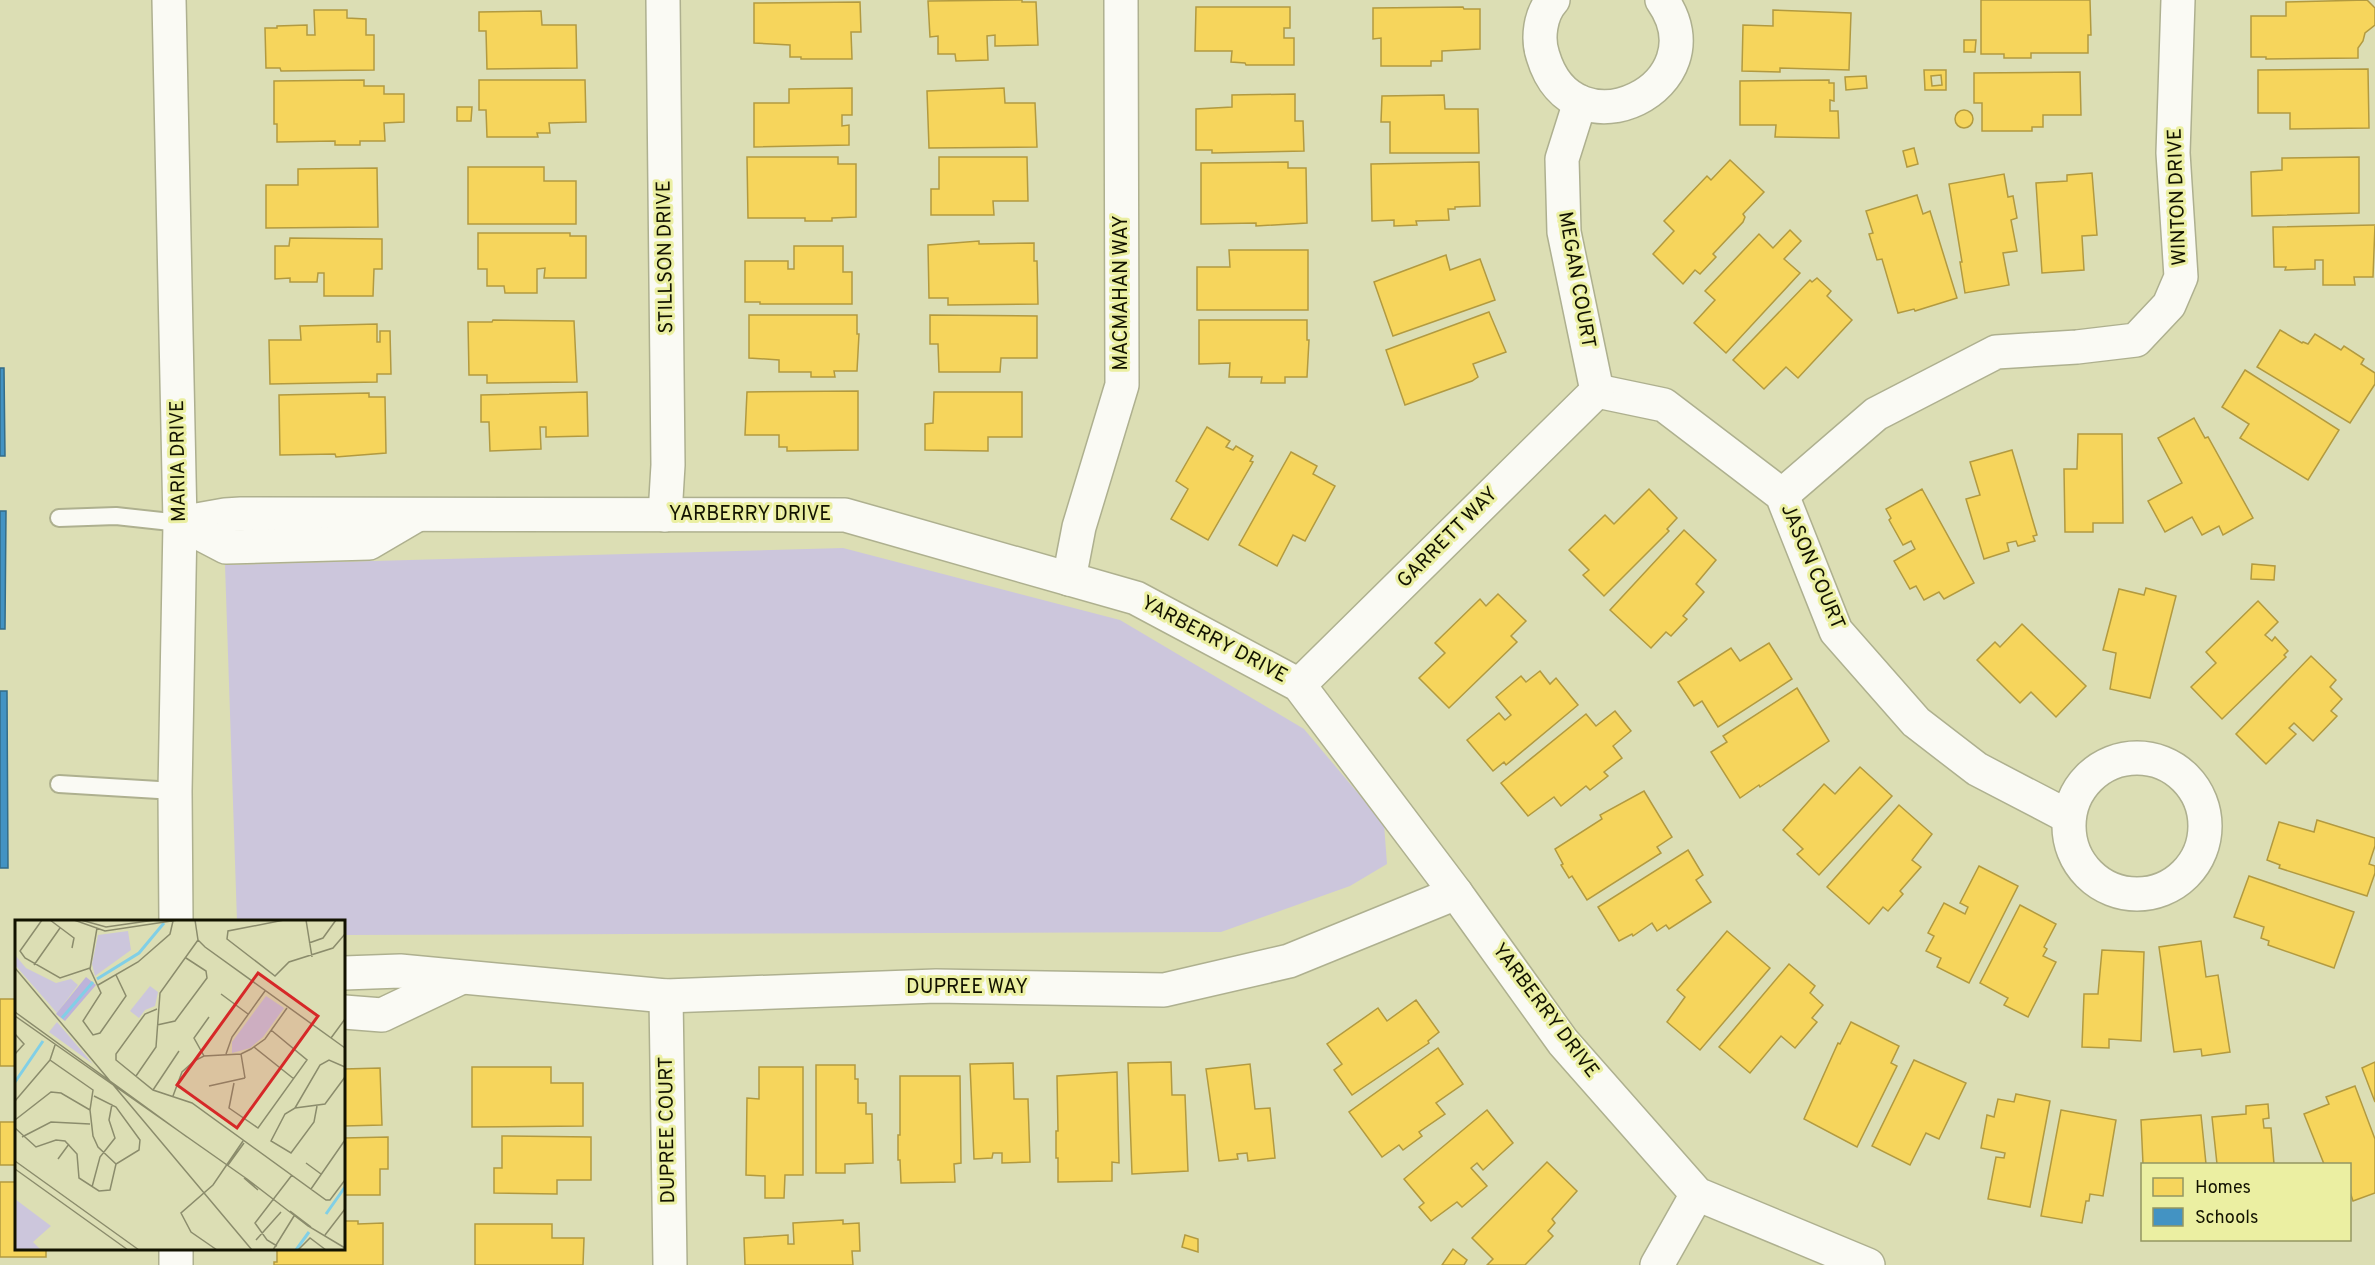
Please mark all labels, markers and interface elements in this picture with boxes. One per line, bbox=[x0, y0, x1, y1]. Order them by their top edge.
street label: WINTON DRIVE bbox=[2163, 128, 2193, 266]
street label: STILLSON DRIVE bbox=[652, 180, 680, 334]
street label: MEGAN COURT bbox=[1551, 210, 1601, 350]
street label: MACMAHAN WAY bbox=[1109, 215, 1135, 371]
street label: MARIA DRIVE bbox=[165, 400, 193, 522]
street label: GARRETT WAY bbox=[1392, 482, 1504, 594]
street label: JASON COURT bbox=[1774, 500, 1850, 634]
street label: YARBERRY DRIVE bbox=[669, 502, 831, 528]
street label: YARBERRY DRIVE bbox=[1136, 590, 1292, 690]
inset map bbox=[15, 920, 345, 1250]
street label: YARBERRY DRIVE bbox=[1486, 938, 1604, 1084]
street label: DUPREE WAY bbox=[906, 975, 1028, 1001]
street label: DUPREE COURT bbox=[654, 1056, 682, 1204]
legend bbox=[2141, 1163, 2351, 1241]
text: Homes bbox=[2195, 1177, 2251, 1200]
text: Schools bbox=[2195, 1207, 2258, 1230]

